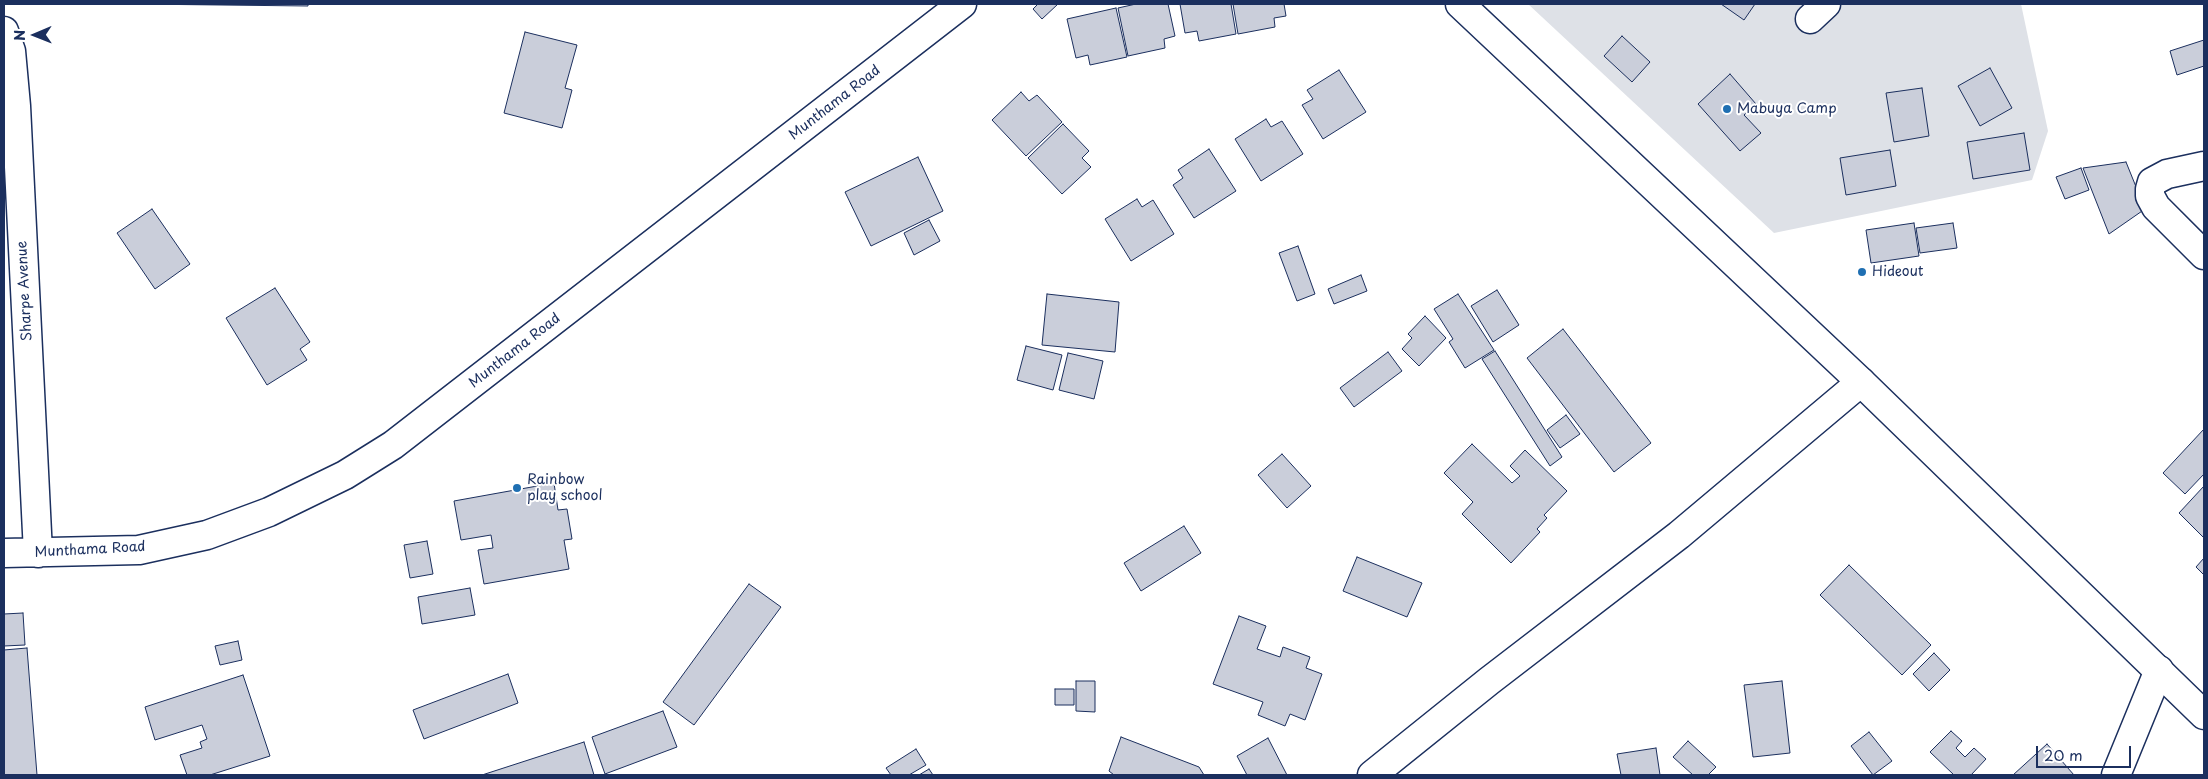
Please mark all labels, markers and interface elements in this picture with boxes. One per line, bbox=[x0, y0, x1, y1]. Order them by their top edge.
north arrow bbox=[10, 10, 60, 60]
text: N bbox=[9, 30, 30, 41]
street label: Munthama Road bbox=[786, 62, 884, 144]
place label: Mabuya Camp bbox=[1737, 101, 1837, 117]
marker: Mabuya Camp bbox=[1721, 103, 1733, 115]
street label: Sharpe Avenue bbox=[14, 240, 36, 342]
place label: Hideout bbox=[1872, 264, 1923, 280]
marker: Hideout bbox=[1856, 266, 1868, 278]
street label: Munthama Road bbox=[466, 310, 564, 392]
place label: Rainbow play school bbox=[527, 472, 602, 504]
marker: Rainbow play school bbox=[511, 482, 523, 494]
street label: Munthama Road bbox=[34, 539, 146, 561]
scale bar bbox=[2038, 736, 2133, 768]
text: 20 m bbox=[2044, 743, 2083, 766]

